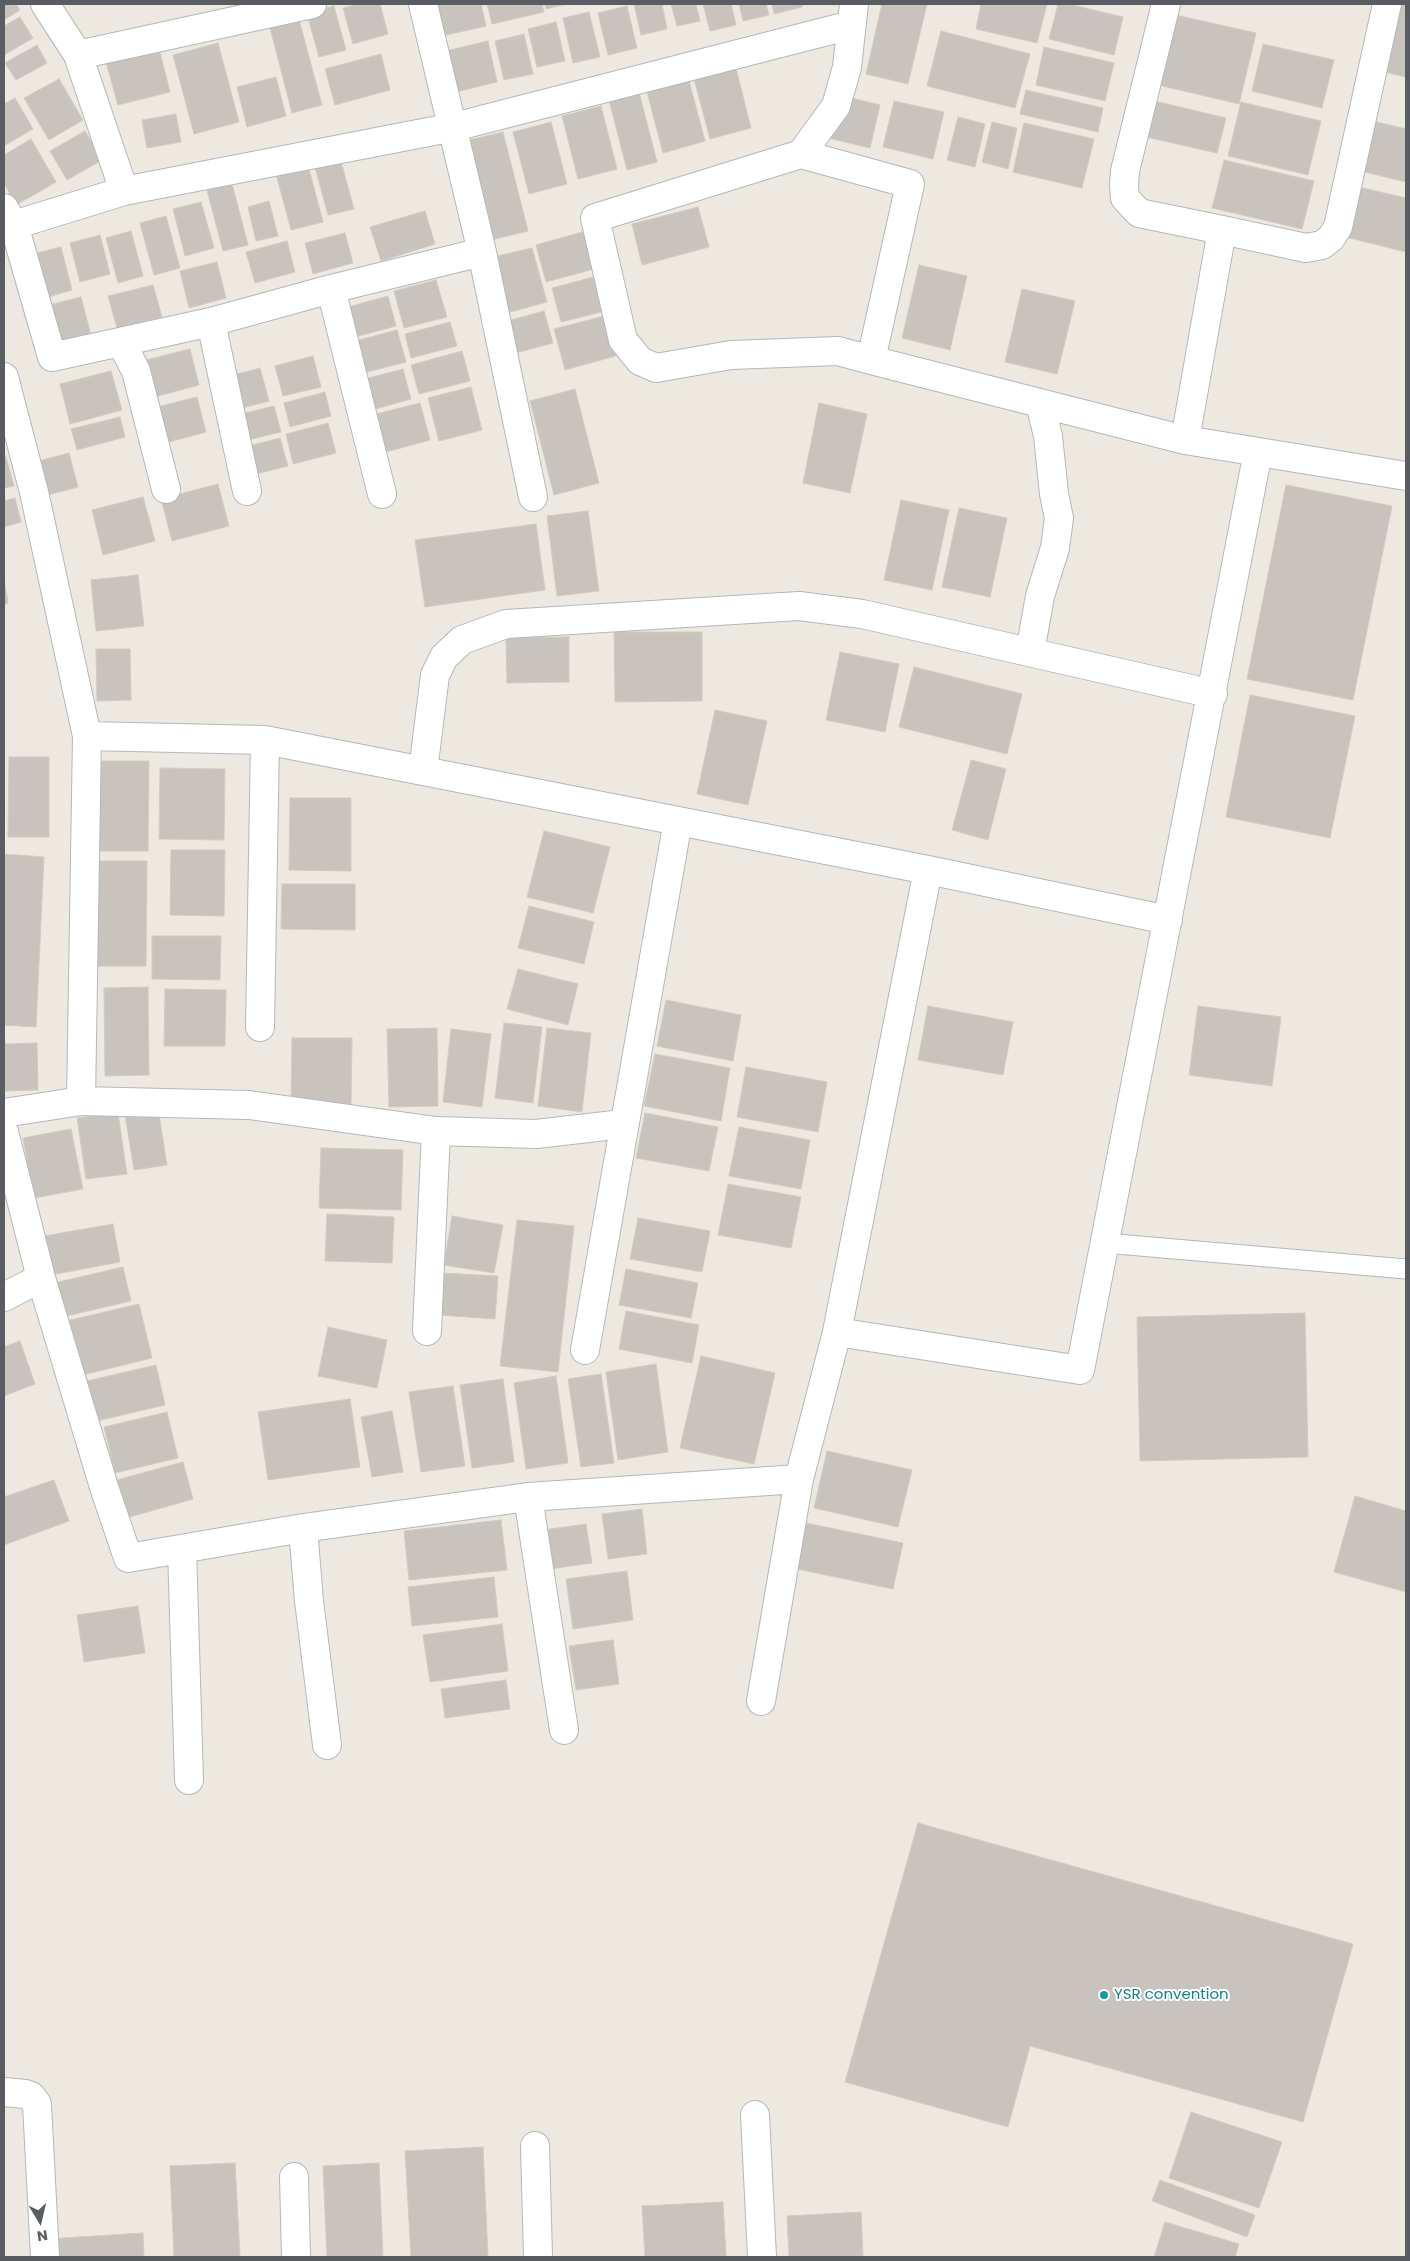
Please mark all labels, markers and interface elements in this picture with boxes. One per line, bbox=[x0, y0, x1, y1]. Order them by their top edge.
place label: YSR convention bbox=[1114, 1986, 1229, 2004]
marker: YSR convention bbox=[1098, 1989, 1110, 2001]
north arrow bbox=[15, 2196, 65, 2246]
text: N bbox=[36, 2225, 49, 2247]

